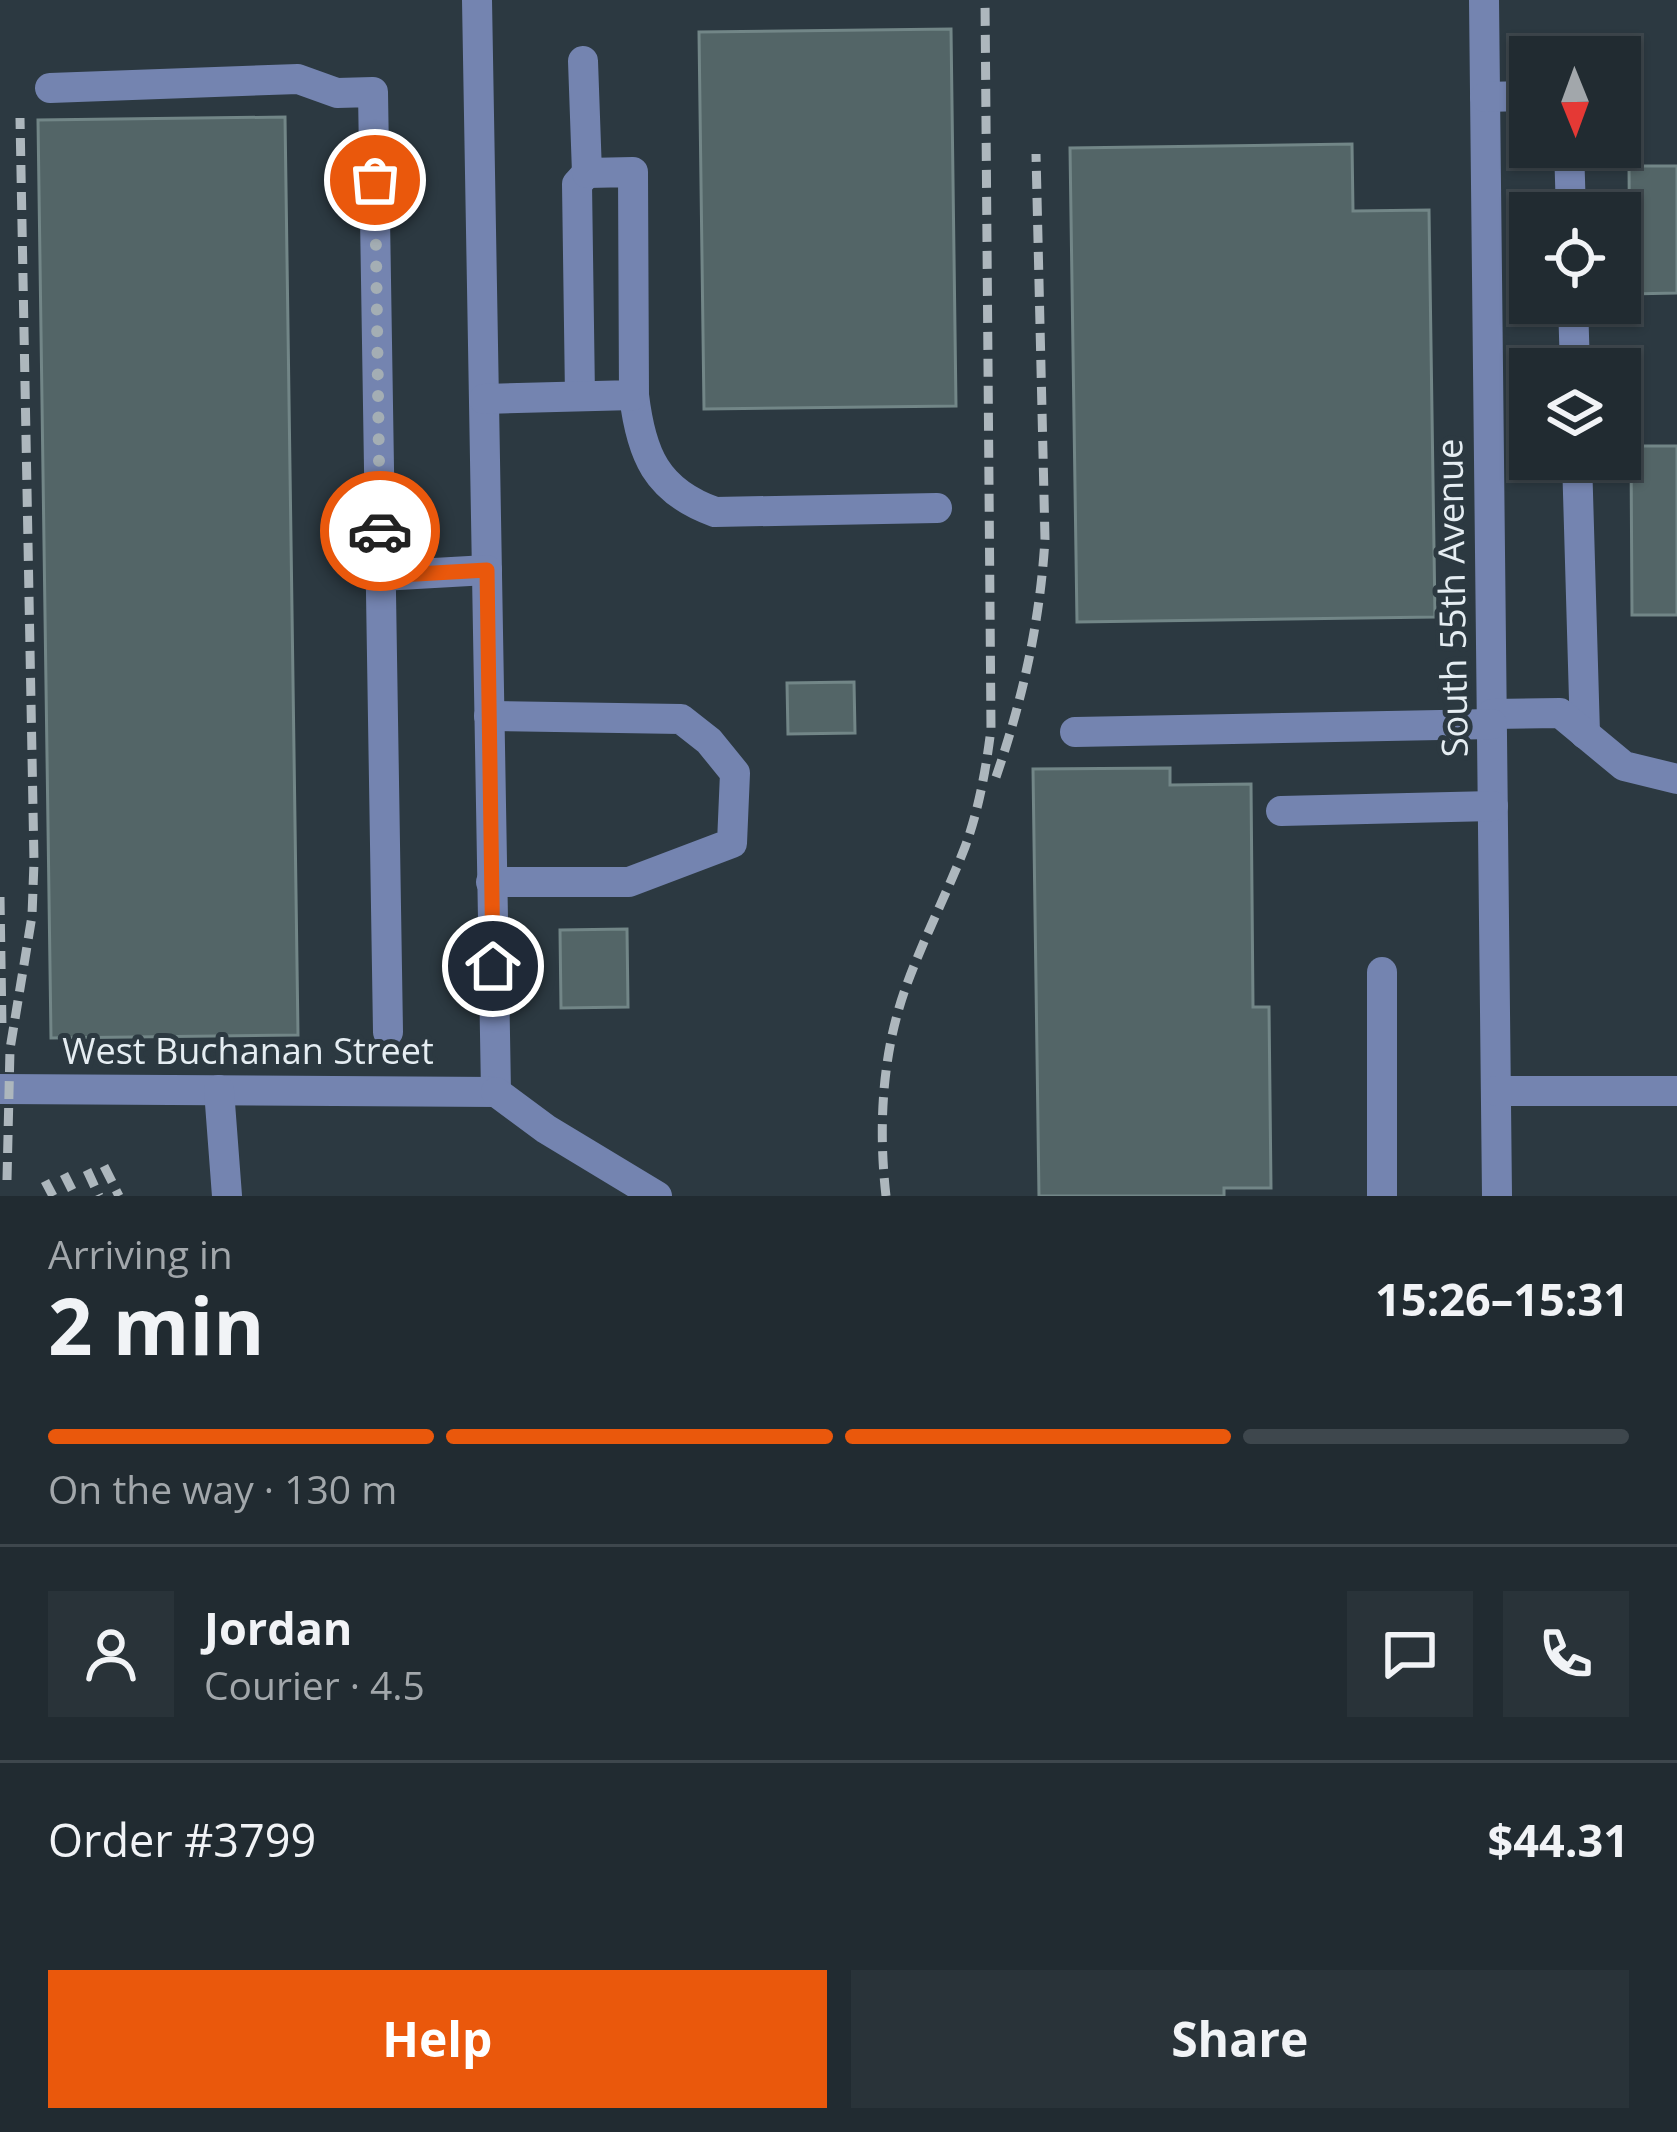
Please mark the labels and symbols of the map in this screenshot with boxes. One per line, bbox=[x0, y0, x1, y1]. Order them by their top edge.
north arrow bbox=[1509, 36, 1641, 168]
pin bbox=[324, 129, 426, 231]
street label: South 55th Avenue bbox=[1424, 438, 1479, 758]
courier bbox=[320, 471, 440, 591]
pin bbox=[442, 915, 544, 1017]
street label: West Buchanan Street bbox=[62, 1026, 434, 1075]

